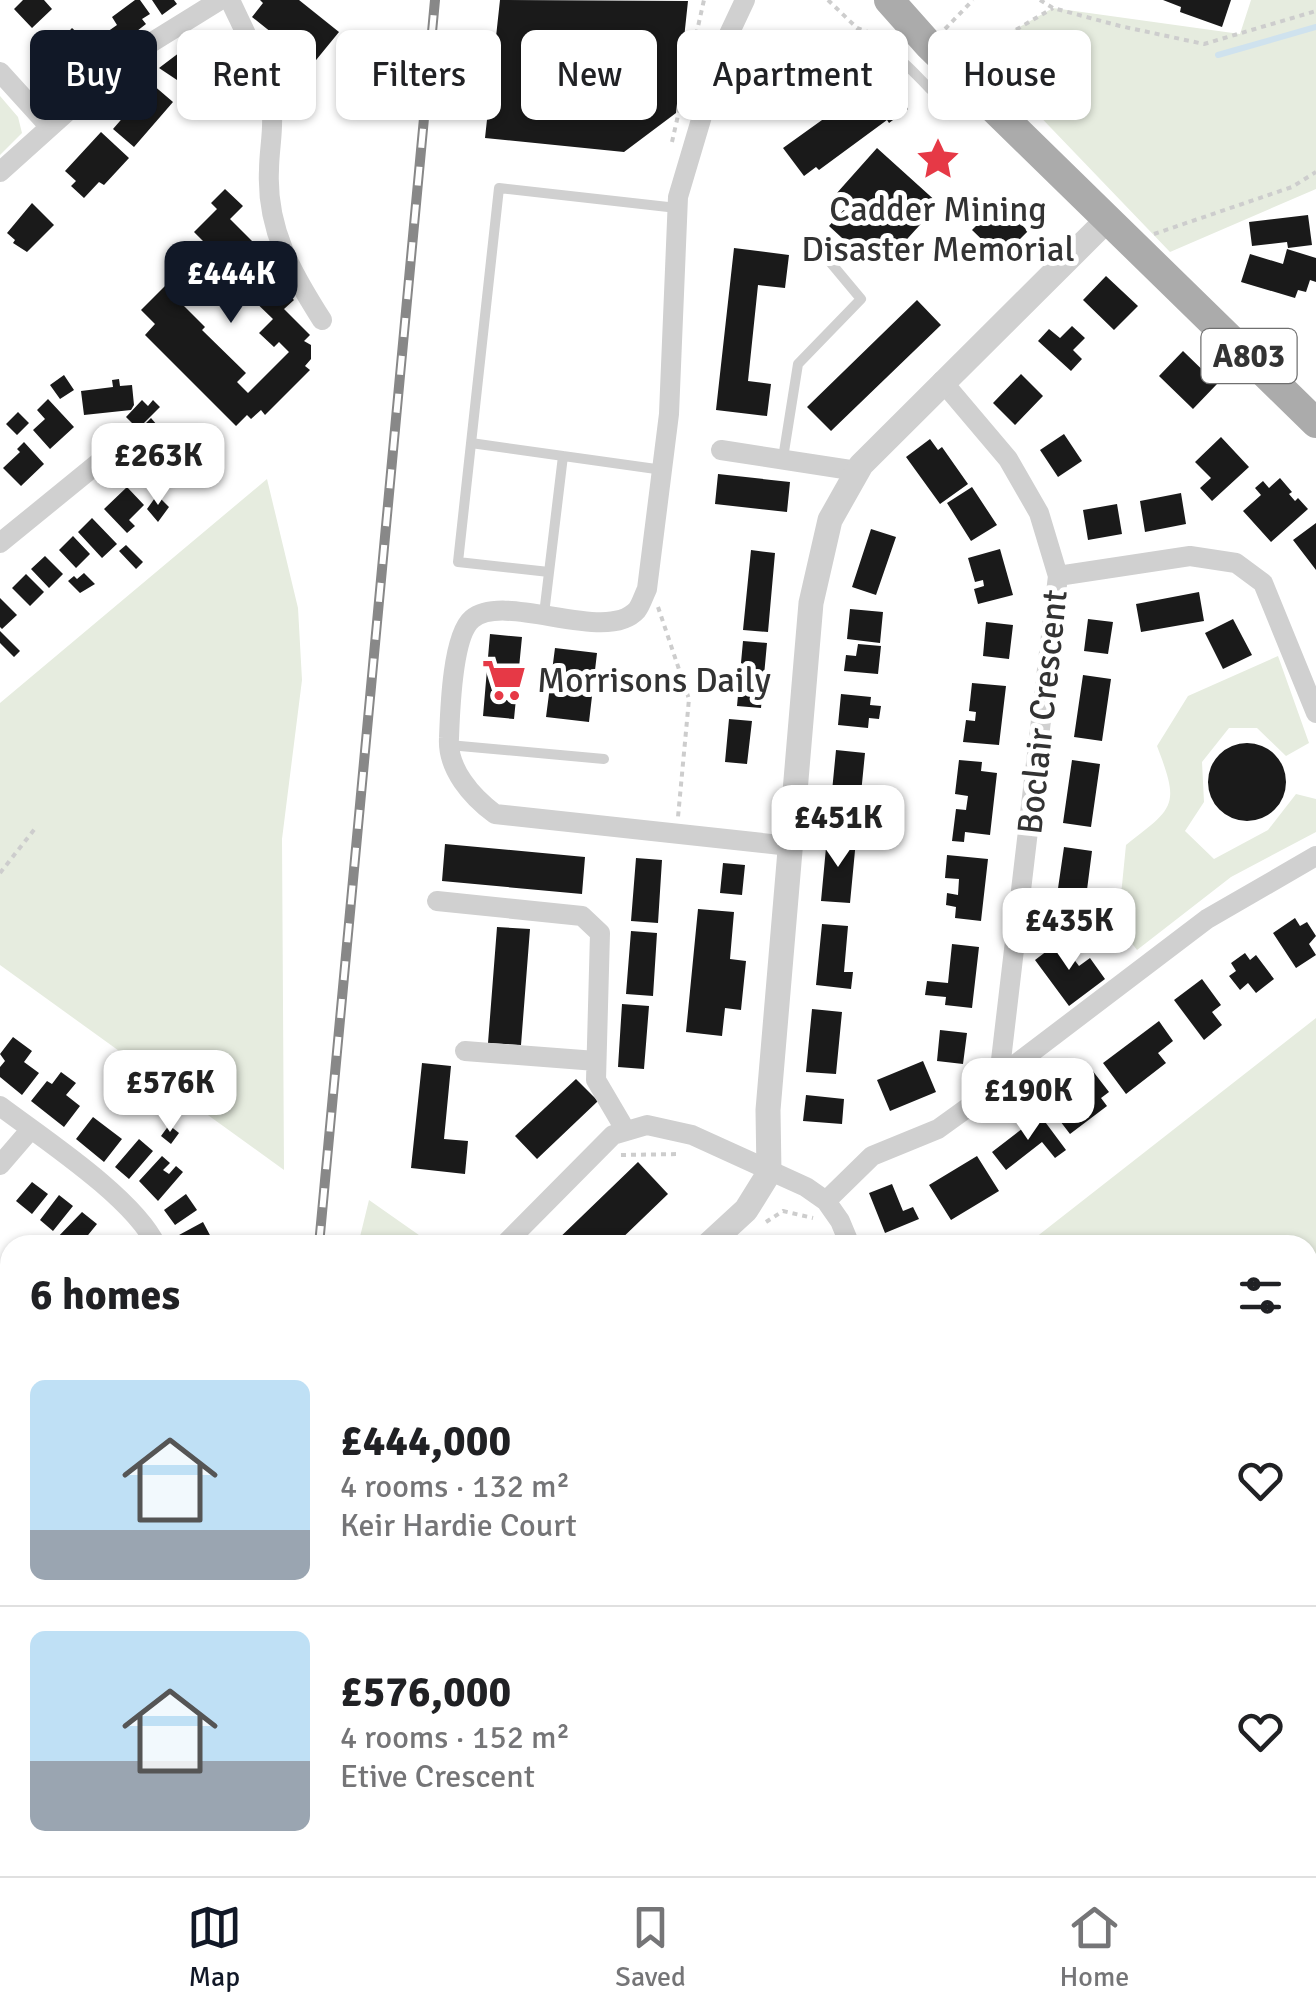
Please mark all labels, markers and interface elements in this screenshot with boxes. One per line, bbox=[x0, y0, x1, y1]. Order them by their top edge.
chip: Buy bbox=[30, 30, 157, 120]
chip: Rent bbox=[177, 30, 316, 120]
chip: Filters bbox=[336, 30, 501, 120]
chip: New bbox=[521, 30, 657, 120]
chip: Apartment bbox=[677, 30, 908, 120]
chip: House bbox=[928, 30, 1091, 120]
place icon: Cadder Mining Disaster Memorial bbox=[914, 135, 962, 183]
place label: Cadder Mining Disaster Memorial bbox=[801, 188, 1075, 271]
pin: £444K bbox=[161, 241, 301, 326]
text: £444K bbox=[187, 254, 275, 293]
road number: A803 bbox=[1202, 329, 1296, 383]
pin: £263K bbox=[88, 423, 228, 508]
text: £263K bbox=[114, 436, 202, 475]
street label: Boclair Crescent bbox=[1008, 588, 1077, 836]
supermarket icon: Morrisons Daily bbox=[480, 656, 528, 704]
place label: Morrisons Daily bbox=[537, 659, 771, 702]
pin: £451K bbox=[768, 785, 908, 870]
text: £451K bbox=[794, 798, 882, 837]
pin: £435K bbox=[999, 888, 1139, 973]
text: £435K bbox=[1025, 901, 1113, 940]
pin: £576K bbox=[100, 1050, 240, 1135]
pin: £190K bbox=[958, 1058, 1098, 1143]
text: £576K bbox=[126, 1063, 214, 1102]
text: £190K bbox=[984, 1071, 1072, 1110]
icon: filters bbox=[1233, 1268, 1288, 1323]
text: 6 homes bbox=[30, 1270, 180, 1321]
text: £444,000 bbox=[340, 1416, 511, 1467]
icon: home bbox=[110, 1420, 230, 1540]
icon: heart bbox=[1233, 1453, 1288, 1508]
text: 4 rooms · 132 m² bbox=[340, 1467, 570, 1506]
text: Keir Hardie Court bbox=[340, 1506, 577, 1545]
text: £576,000 bbox=[340, 1667, 511, 1718]
icon: home bbox=[110, 1671, 230, 1791]
icon: heart bbox=[1233, 1704, 1288, 1759]
text: 4 rooms · 152 m² bbox=[340, 1718, 570, 1757]
text: Etive Crescent bbox=[340, 1757, 535, 1796]
tab: Map bbox=[187, 1900, 242, 1994]
tab: Saved bbox=[615, 1900, 686, 1994]
tab: Home bbox=[1059, 1900, 1129, 1994]

